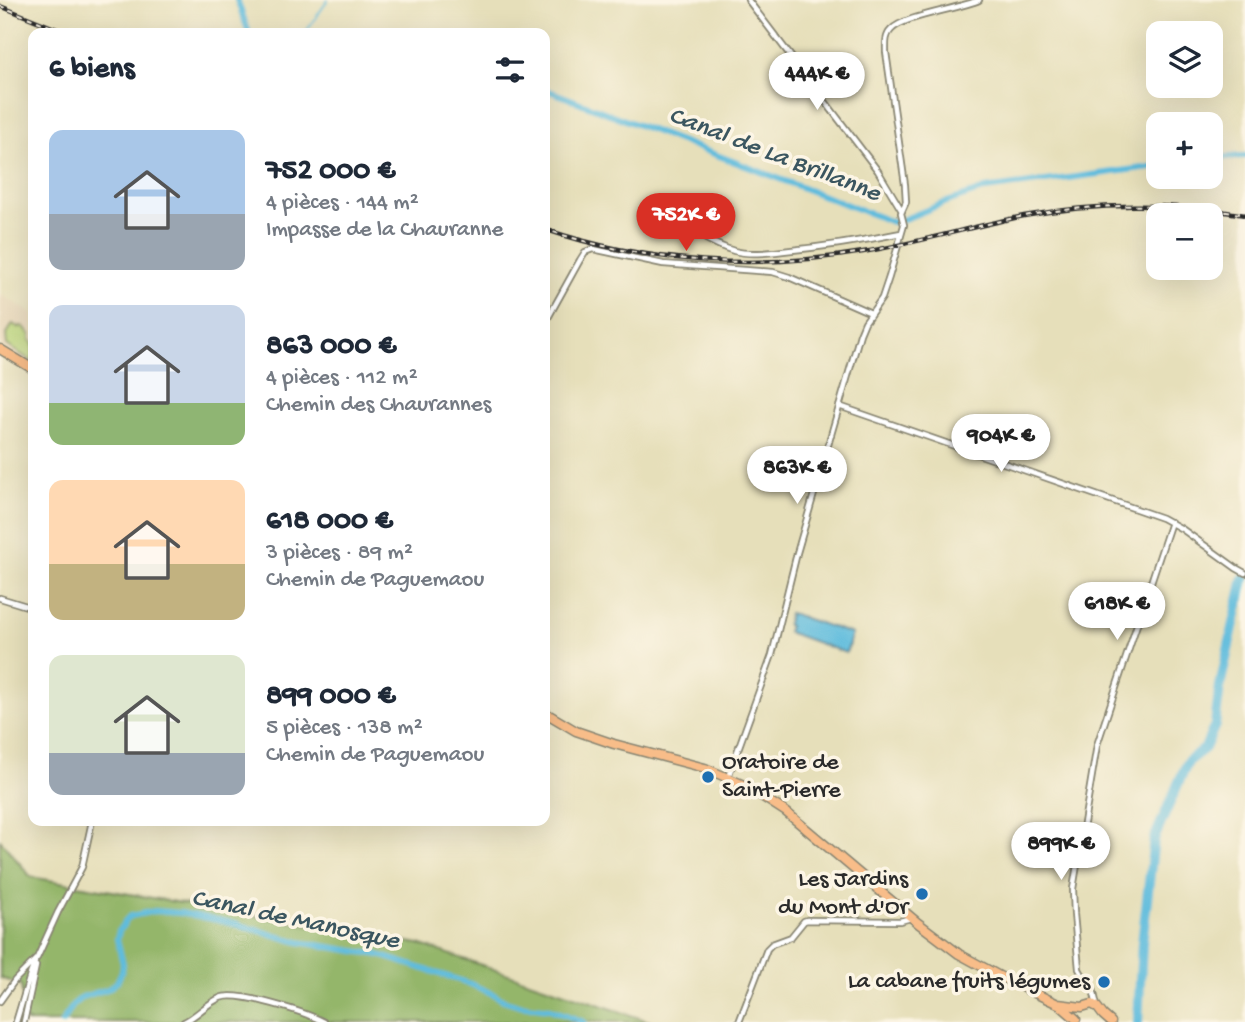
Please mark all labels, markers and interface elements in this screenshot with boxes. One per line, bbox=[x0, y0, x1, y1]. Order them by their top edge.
map controls bbox=[1146, 21, 1223, 280]
button: layers bbox=[1146, 21, 1223, 98]
icon: filters bbox=[491, 51, 529, 89]
pin: 444K € bbox=[760, 52, 874, 112]
text: 6 biens bbox=[49, 53, 134, 88]
text: 444K € bbox=[785, 61, 849, 88]
water label: Canal de La Brillanne bbox=[664, 101, 886, 211]
button: + bbox=[1146, 112, 1223, 189]
text: 752 000 € bbox=[266, 155, 395, 190]
icon: home bbox=[105, 158, 189, 242]
text: 4 pièces · 144 m² bbox=[266, 190, 419, 217]
pin: 752K € bbox=[629, 194, 743, 253]
text: 752K € bbox=[652, 202, 720, 229]
button: − bbox=[1146, 203, 1223, 280]
text: Impasse de la Chauranne bbox=[266, 217, 503, 244]
text: 863 000 € bbox=[266, 330, 396, 365]
icon: home bbox=[105, 333, 189, 417]
text: 4 pièces · 112 m² bbox=[266, 365, 418, 392]
text: Chemin des Chaurannes bbox=[266, 392, 491, 419]
pin: 904K € bbox=[944, 414, 1058, 474]
text: 904K € bbox=[967, 423, 1035, 450]
pin: 863K € bbox=[740, 447, 854, 506]
text: 863K € bbox=[763, 455, 831, 482]
text: 618 000 € bbox=[266, 505, 393, 540]
icon: home bbox=[105, 508, 189, 592]
text: 3 pièces · 89 m² bbox=[266, 540, 413, 567]
text: Chemin de Paguemaou bbox=[266, 567, 484, 594]
pin: 618K € bbox=[1060, 582, 1174, 642]
text: 618K € bbox=[1084, 591, 1150, 618]
text: 899 000 € bbox=[266, 680, 396, 715]
icon: home bbox=[105, 683, 189, 767]
text: 5 pièces · 138 m² bbox=[266, 715, 423, 742]
text: Chemin de Paguemaou bbox=[266, 742, 484, 769]
place label: Oratoire de Saint-Pierre bbox=[722, 749, 841, 806]
marker: Oratoire de Saint-Pierre bbox=[700, 769, 716, 785]
pin: 899K € bbox=[1004, 822, 1118, 882]
text: 899K € bbox=[1027, 831, 1095, 858]
place label: Les Jardins du Mont d'Or bbox=[778, 866, 910, 923]
water label: Canal de Manosque bbox=[189, 884, 403, 958]
marker: Les Jardins du Mont d'Or bbox=[914, 886, 930, 902]
place label: La cabane fruits légumes bbox=[848, 968, 1091, 997]
marker: La cabane fruits légumes bbox=[1096, 974, 1112, 990]

